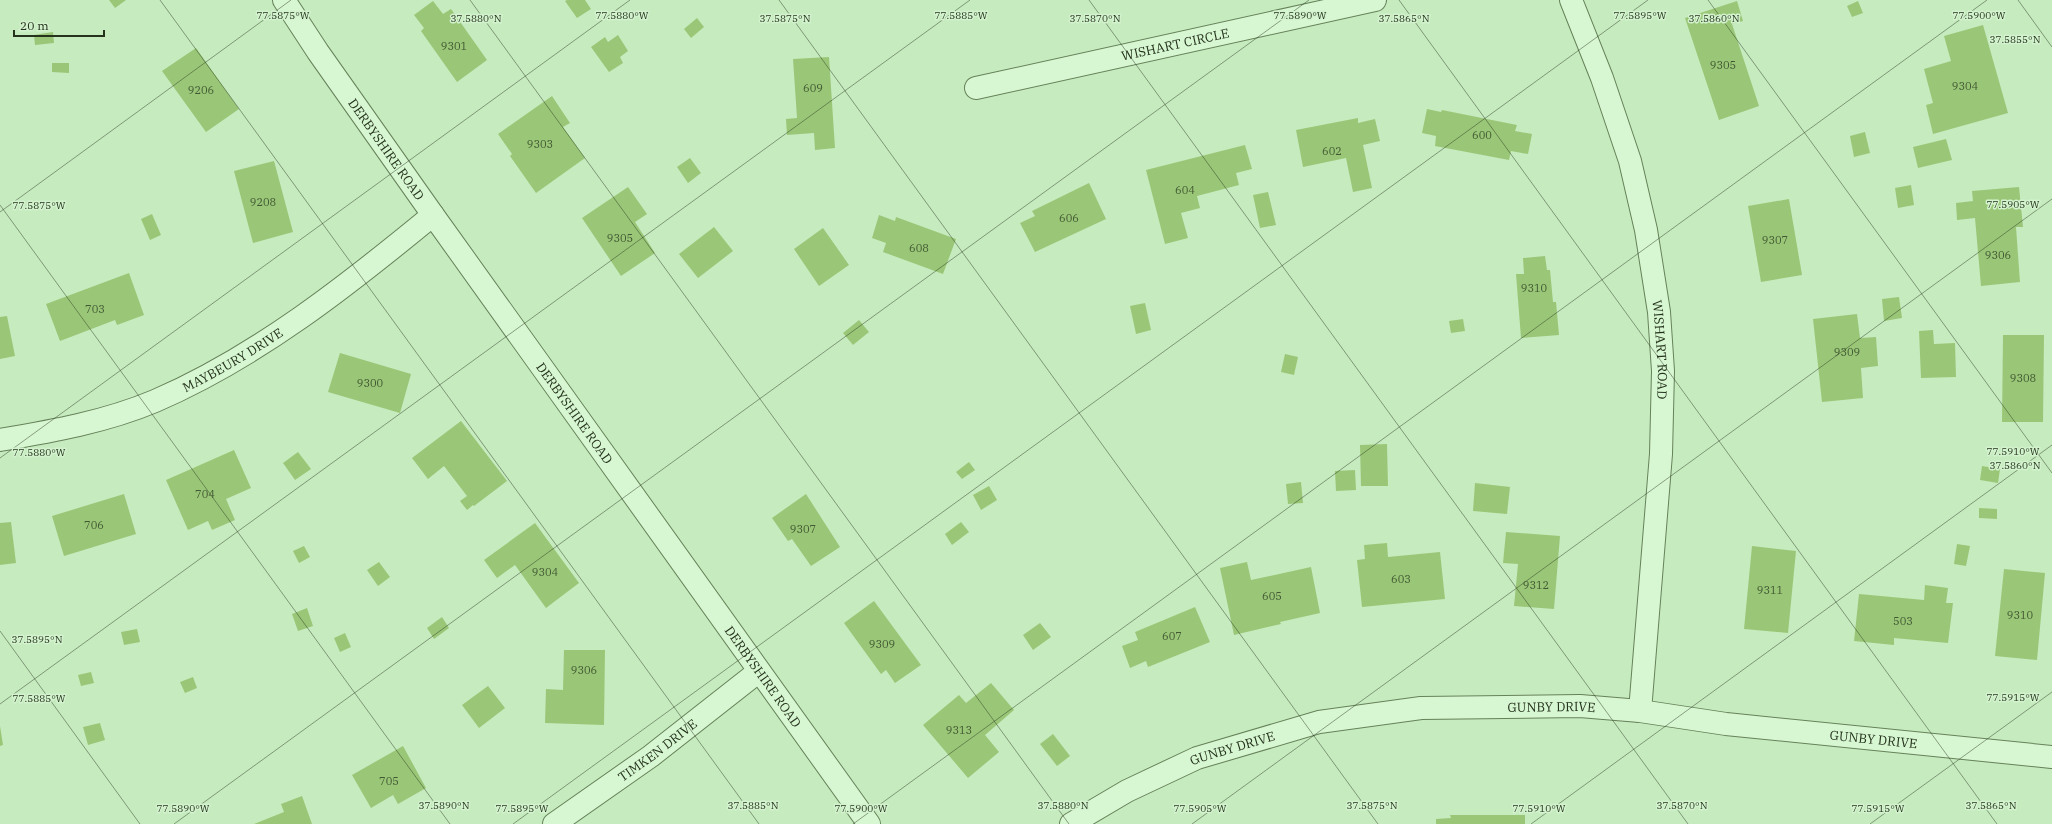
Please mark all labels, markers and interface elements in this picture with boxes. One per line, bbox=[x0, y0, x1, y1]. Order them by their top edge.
text: 77.5875°W bbox=[256, 9, 310, 22]
text: 77.5880°W bbox=[595, 9, 649, 22]
text: 77.5885°W bbox=[934, 9, 988, 22]
text: 77.5890°W bbox=[1273, 9, 1327, 22]
text: 77.5895°W bbox=[1613, 9, 1667, 22]
text: 77.5900°W bbox=[1952, 9, 2006, 22]
scale bar bbox=[14, 12, 104, 38]
text: 37.5880°N bbox=[450, 12, 502, 25]
text: 37.5875°N bbox=[759, 12, 811, 25]
text: 37.5870°N bbox=[1069, 12, 1121, 25]
text: 37.5865°N bbox=[1378, 12, 1430, 25]
text: 37.5860°N bbox=[1688, 12, 1740, 25]
text: 20 m bbox=[20, 18, 49, 33]
street label: WISHART CIRCLE bbox=[1120, 24, 1231, 65]
text: 37.5855°N bbox=[1989, 33, 2041, 46]
house number: 9301 bbox=[441, 39, 467, 53]
house number: 9305 bbox=[1710, 58, 1736, 72]
house number: 9304 bbox=[1952, 79, 1979, 93]
house number: 609 bbox=[803, 81, 823, 95]
house number: 9206 bbox=[188, 83, 214, 97]
street label: DERBYSHIRE ROAD bbox=[344, 95, 428, 204]
house number: 600 bbox=[1472, 128, 1492, 142]
house number: 9303 bbox=[527, 137, 553, 151]
house number: 602 bbox=[1322, 144, 1342, 158]
house number: 604 bbox=[1175, 183, 1195, 197]
house number: 9208 bbox=[250, 195, 276, 209]
text: 77.5905°W bbox=[1986, 198, 2040, 211]
text: 77.5875°W bbox=[12, 199, 66, 212]
house number: 606 bbox=[1059, 211, 1079, 225]
house number: 9305 bbox=[607, 231, 633, 245]
house number: 9307 bbox=[1762, 233, 1788, 247]
house number: 608 bbox=[909, 241, 929, 255]
house number: 9306 bbox=[1985, 248, 2011, 262]
house number: 9310 bbox=[1521, 281, 1548, 295]
street label: WISHART ROAD bbox=[1648, 299, 1671, 399]
house number: 703 bbox=[85, 302, 105, 316]
street label: MAYBEURY DRIVE bbox=[180, 324, 286, 396]
house number: 9309 bbox=[1834, 345, 1860, 359]
street label: DERBYSHIRE ROAD bbox=[532, 359, 616, 467]
house number: 9308 bbox=[2010, 371, 2036, 385]
house number: 9300 bbox=[357, 376, 384, 390]
text: 77.5910°W bbox=[1986, 445, 2040, 458]
text: 77.5880°W bbox=[12, 446, 66, 459]
text: 37.5860°N bbox=[1989, 459, 2041, 472]
house number: 704 bbox=[195, 487, 215, 501]
house number: 706 bbox=[84, 518, 104, 532]
house number: 9307 bbox=[790, 522, 816, 536]
house number: 9304 bbox=[532, 565, 559, 579]
house number: 603 bbox=[1391, 572, 1411, 586]
house number: 9312 bbox=[1523, 578, 1549, 592]
house number: 9311 bbox=[1757, 583, 1783, 597]
house number: 605 bbox=[1262, 589, 1282, 603]
house number: 9310 bbox=[2007, 608, 2034, 622]
house number: 503 bbox=[1893, 614, 1913, 628]
street label: DERBYSHIRE ROAD bbox=[721, 623, 805, 731]
house number: 607 bbox=[1162, 629, 1182, 643]
text: 37.5895°N bbox=[11, 633, 63, 646]
house number: 9309 bbox=[869, 637, 895, 651]
house number: 9306 bbox=[571, 663, 597, 677]
text: 77.5915°W bbox=[1986, 691, 2040, 704]
text: 77.5885°W bbox=[12, 692, 66, 705]
street label: GUNBY DRIVE bbox=[1507, 698, 1596, 716]
street label: TIMKEN DRIVE bbox=[615, 715, 700, 786]
house number: 9313 bbox=[946, 723, 972, 737]
street label: GUNBY DRIVE bbox=[1187, 727, 1277, 769]
street label: GUNBY DRIVE bbox=[1829, 727, 1918, 752]
house number: 705 bbox=[379, 774, 399, 788]
text: 37.5890°N bbox=[418, 799, 470, 812]
text: 37.5885°N bbox=[727, 799, 779, 812]
text: 37.5880°N bbox=[1037, 799, 1089, 812]
text: 37.5875°N bbox=[1346, 799, 1398, 812]
text: 37.5870°N bbox=[1656, 799, 1708, 812]
text: 37.5865°N bbox=[1965, 799, 2017, 812]
text: 77.5890°W bbox=[156, 802, 210, 815]
text: 77.5895°W bbox=[495, 802, 549, 815]
text: 77.5900°W bbox=[834, 802, 888, 815]
text: 77.5905°W bbox=[1173, 802, 1227, 815]
text: 77.5910°W bbox=[1512, 802, 1566, 815]
text: 77.5915°W bbox=[1851, 802, 1905, 815]

